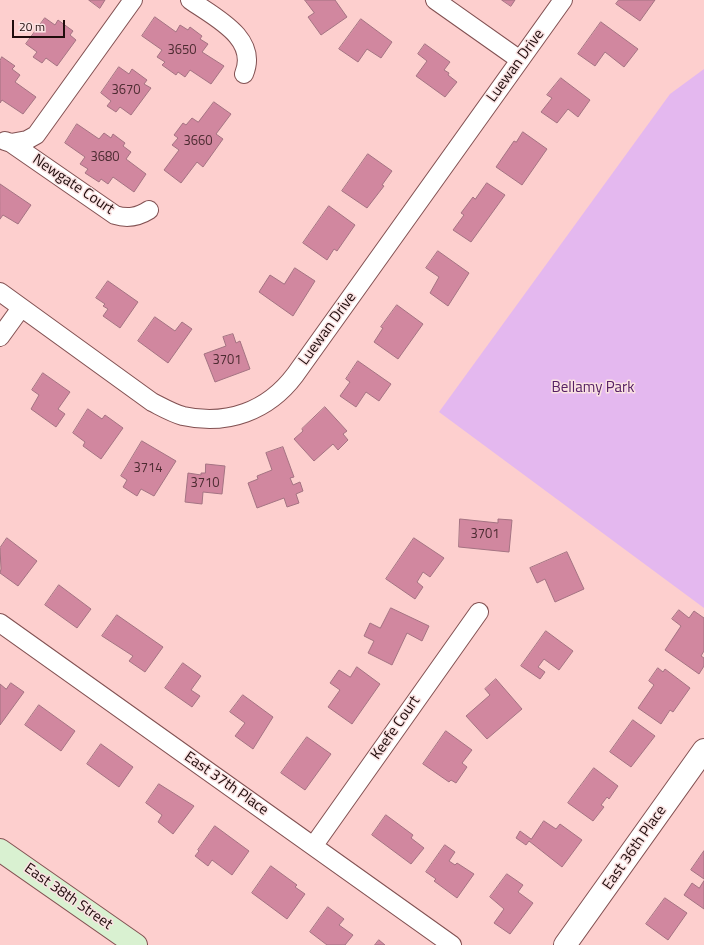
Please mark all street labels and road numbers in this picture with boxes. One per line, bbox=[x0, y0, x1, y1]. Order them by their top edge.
street label: Luewan Drive bbox=[484, 26, 548, 106]
street label: Newgate Court bbox=[29, 151, 117, 219]
street label: Luewan Drive bbox=[296, 289, 360, 369]
street label: Keefe Court bbox=[368, 693, 424, 763]
street label: East 37th Place bbox=[180, 748, 272, 820]
street label: East 36th Place bbox=[599, 802, 671, 894]
street label: East 38th Street bbox=[20, 860, 116, 934]

